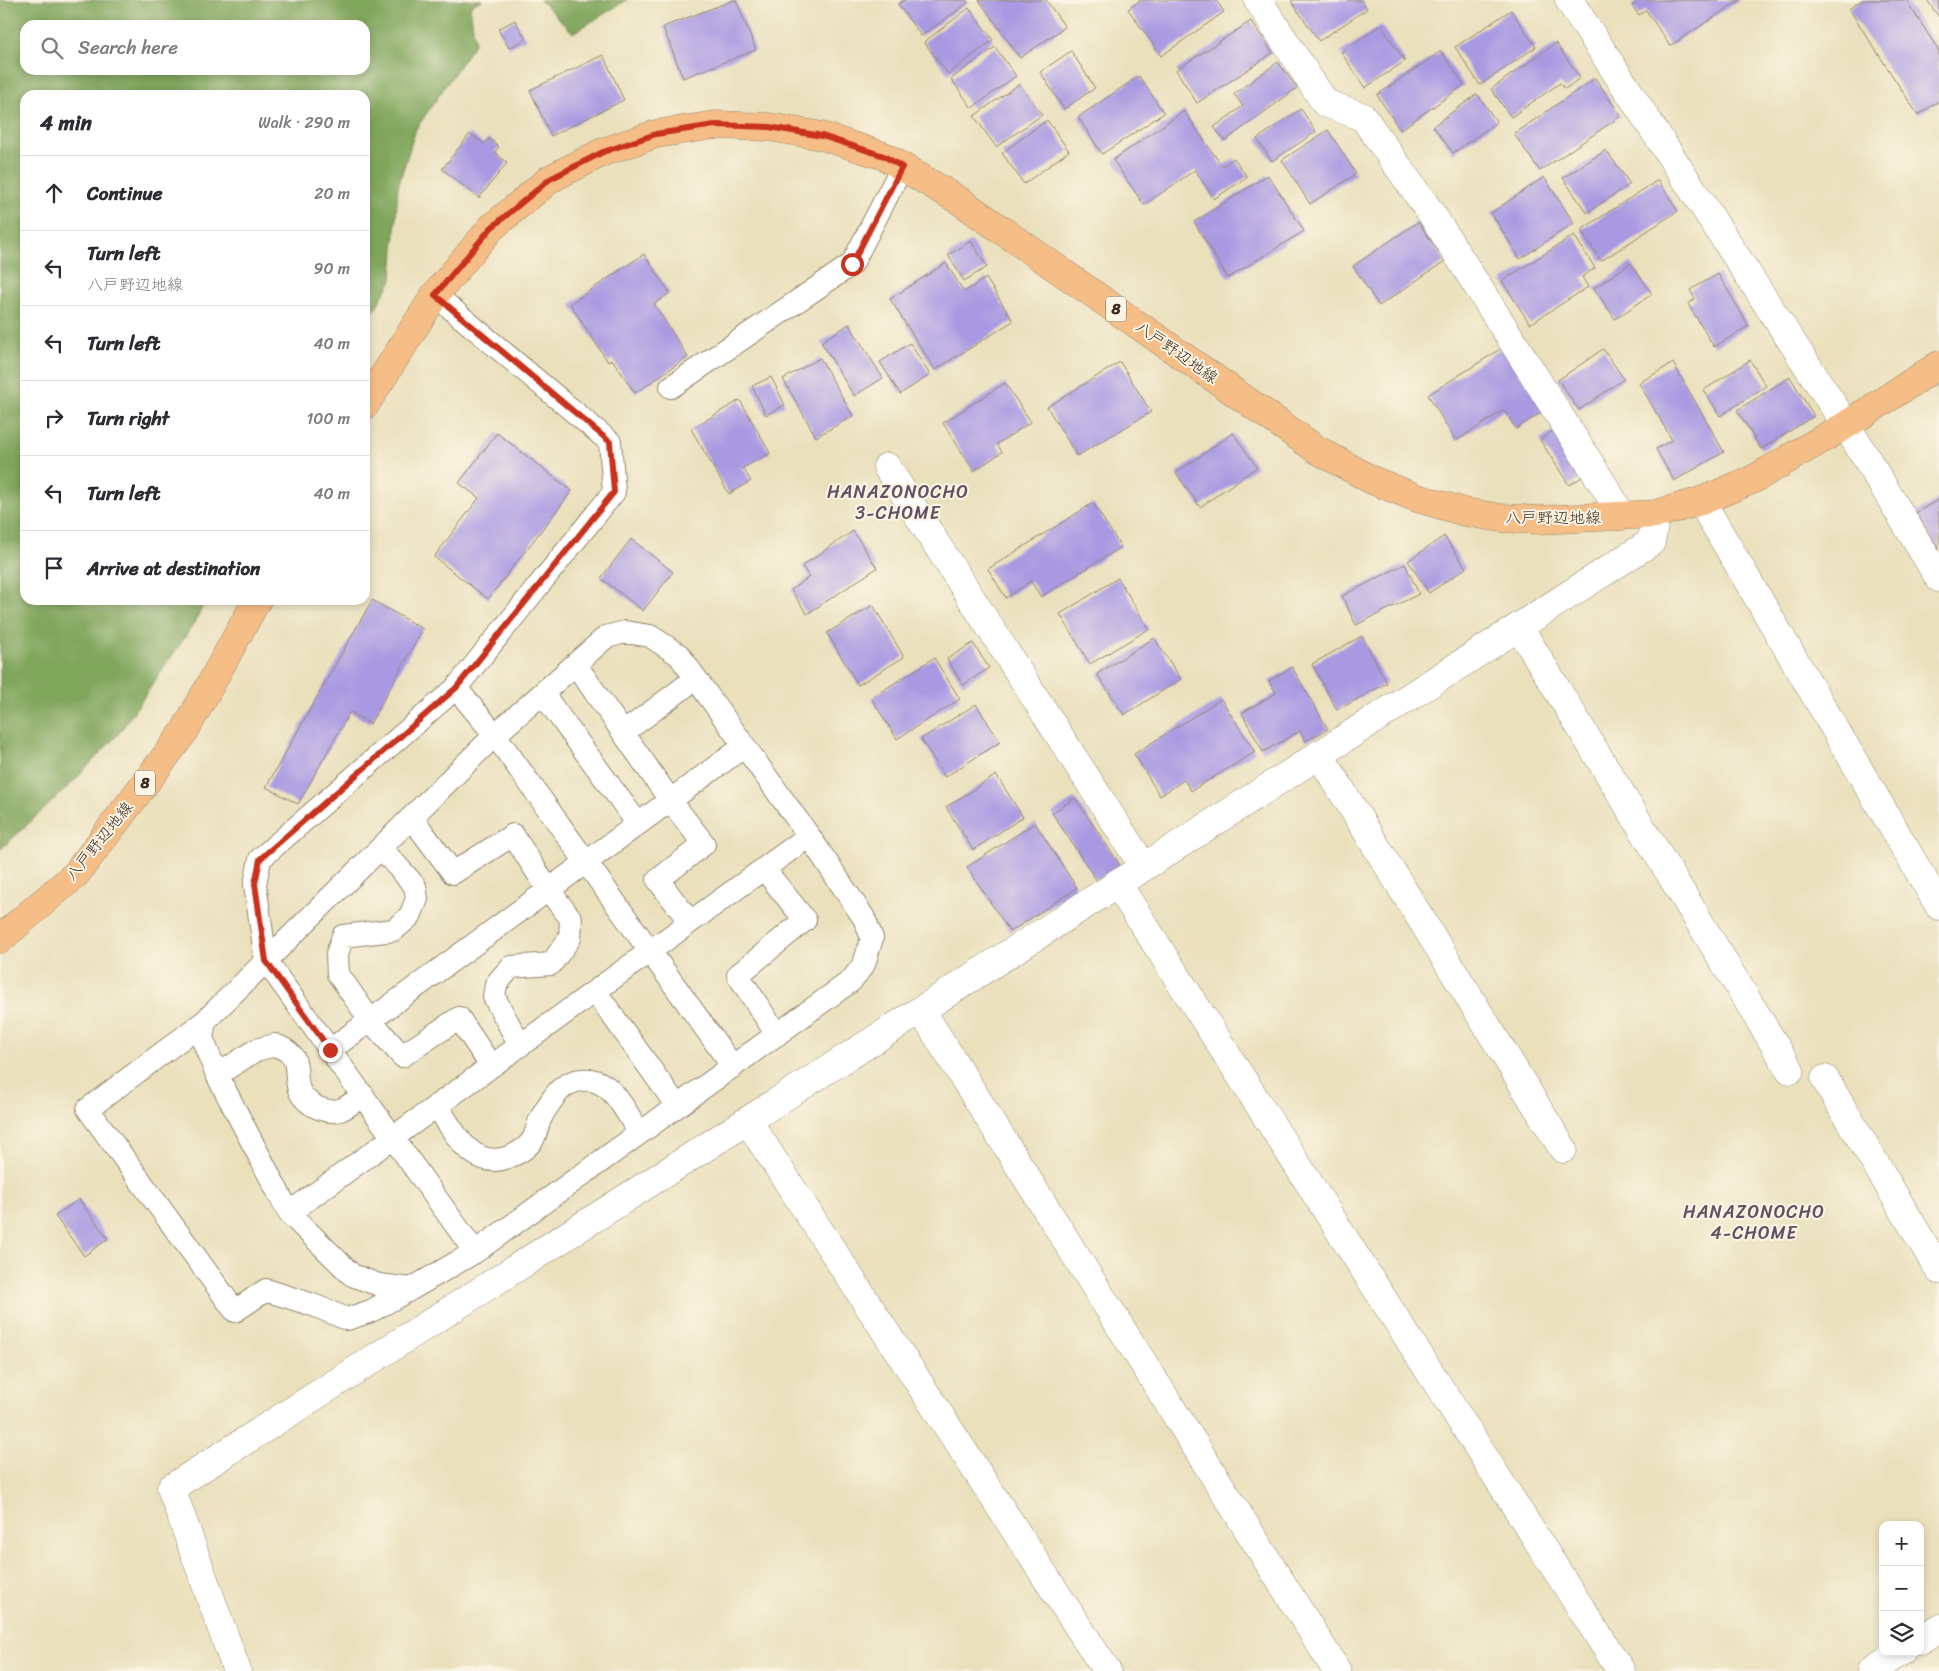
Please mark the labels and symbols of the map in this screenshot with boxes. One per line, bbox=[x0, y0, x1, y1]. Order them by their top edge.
route start bbox=[841, 253, 864, 276]
road number: 8 bbox=[1106, 296, 1126, 322]
street label: 八戸野辺地線 bbox=[1129, 313, 1225, 391]
district label: HANAZONOCHO 3-CHOME bbox=[827, 476, 969, 529]
street label: 八戸野辺地線 bbox=[1505, 503, 1601, 532]
road number: 8 bbox=[135, 770, 155, 796]
street label: 八戸野辺地線 bbox=[58, 795, 140, 887]
route end bbox=[319, 1039, 342, 1062]
district label: HANAZONOCHO 4-CHOME bbox=[1683, 1196, 1825, 1249]

